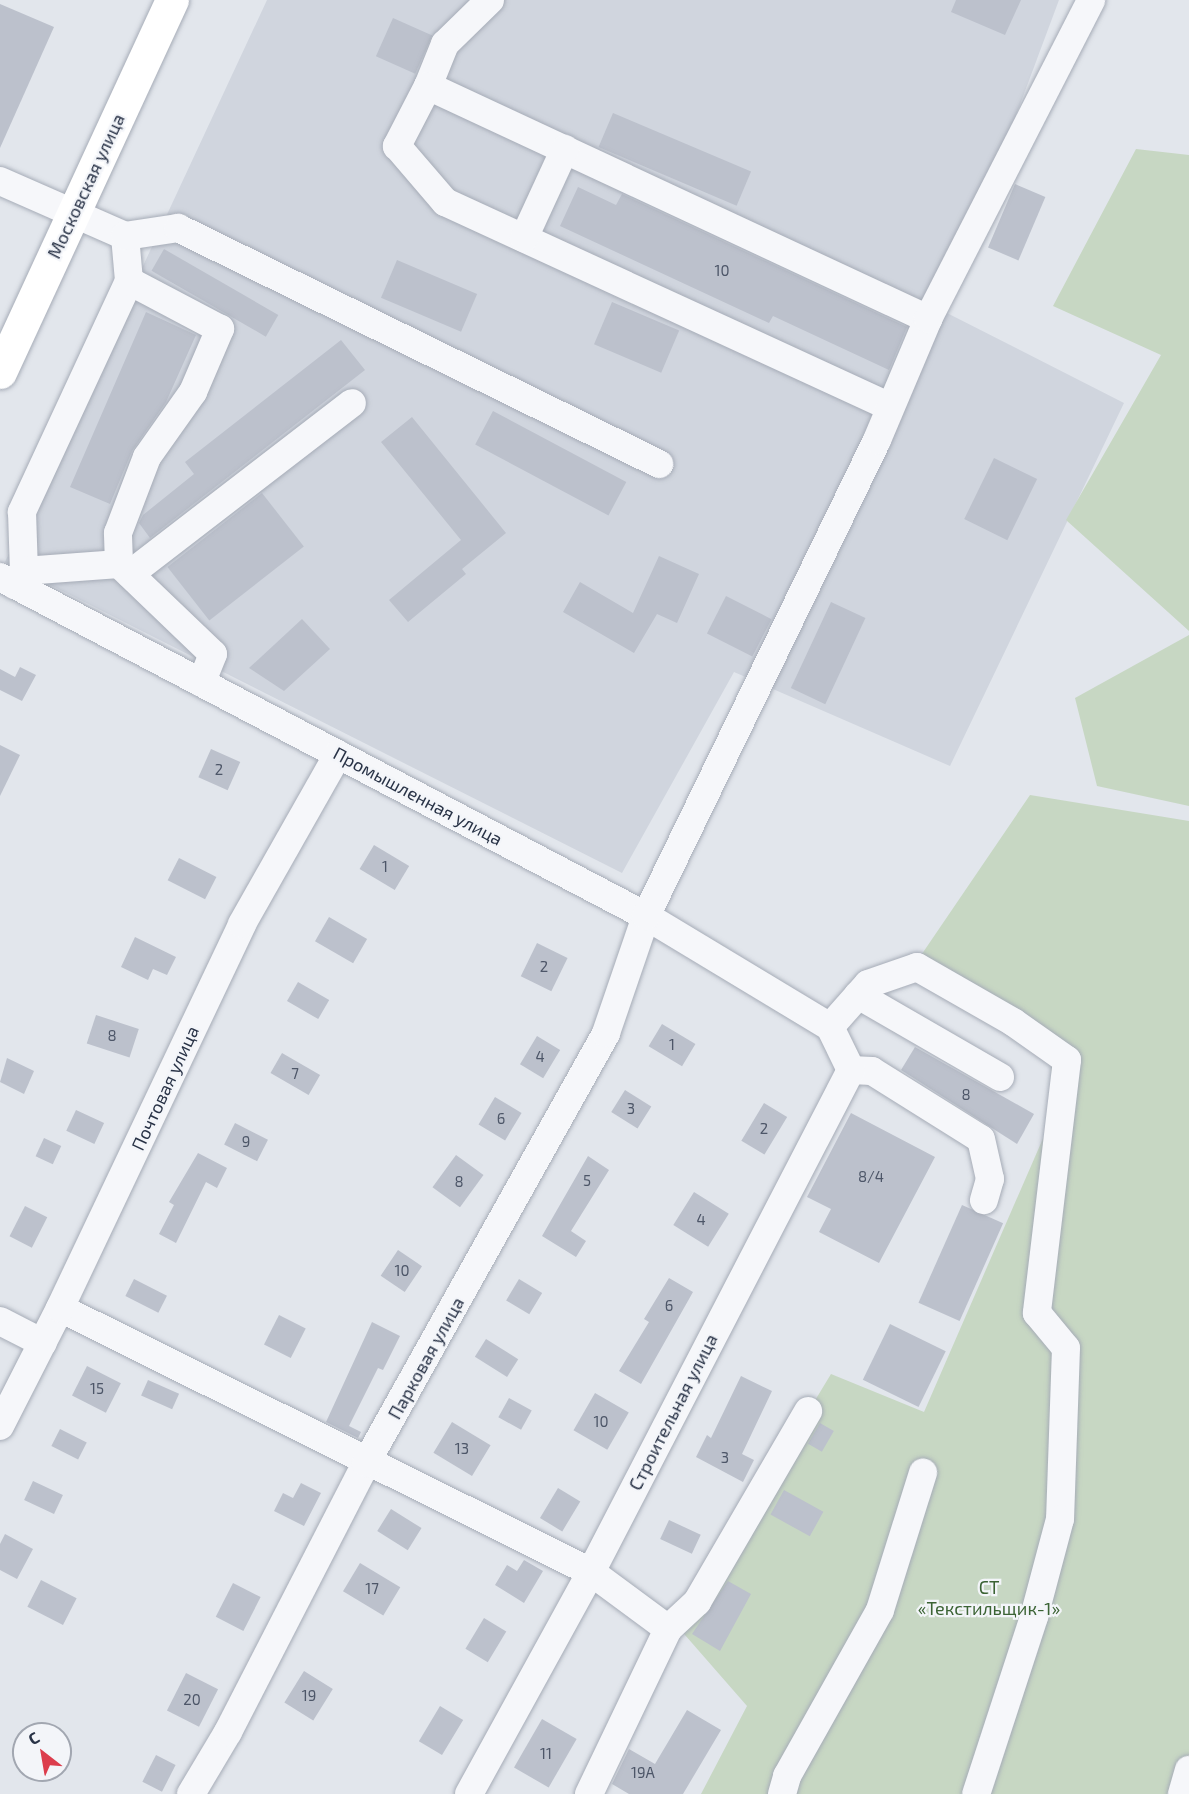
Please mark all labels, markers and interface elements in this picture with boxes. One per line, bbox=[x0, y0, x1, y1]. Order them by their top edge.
street label: Московская улица bbox=[43, 110, 129, 262]
house number: 10 bbox=[714, 262, 730, 280]
street label: Промышленная улица bbox=[330, 742, 506, 850]
house number: 2 bbox=[215, 761, 223, 779]
house number: 1 bbox=[382, 858, 388, 876]
house number: 2 bbox=[540, 958, 548, 976]
street label: Почтовая улица bbox=[127, 1022, 203, 1154]
house number: 8 bbox=[107, 1027, 117, 1045]
house number: 1 bbox=[669, 1036, 675, 1054]
house number: 4 bbox=[535, 1048, 545, 1066]
house number: 7 bbox=[291, 1065, 299, 1083]
house number: 8 bbox=[961, 1086, 971, 1104]
house number: 3 bbox=[627, 1100, 635, 1118]
house number: 6 bbox=[497, 1110, 505, 1128]
house number: 2 bbox=[760, 1120, 768, 1138]
house number: 9 bbox=[242, 1133, 250, 1151]
house number: 8/4 bbox=[858, 1168, 884, 1186]
house number: 5 bbox=[583, 1172, 591, 1190]
house number: 8 bbox=[454, 1173, 464, 1191]
house number: 4 bbox=[696, 1211, 706, 1229]
house number: 10 bbox=[394, 1262, 410, 1280]
street label: Парковая улица bbox=[384, 1293, 468, 1423]
house number: 6 bbox=[665, 1297, 673, 1315]
street label: Строительная улица bbox=[624, 1330, 722, 1494]
house number: 15 bbox=[90, 1380, 104, 1398]
house number: 10 bbox=[593, 1413, 609, 1431]
house number: 13 bbox=[455, 1440, 469, 1458]
house number: 3 bbox=[721, 1449, 729, 1467]
park label: СТ «Текстильщик-1» bbox=[918, 1577, 1060, 1620]
house number: 17 bbox=[365, 1580, 379, 1598]
house number: 19 bbox=[302, 1687, 316, 1705]
house number: 20 bbox=[183, 1691, 201, 1709]
north arrow bbox=[12, 1722, 72, 1782]
text: С bbox=[25, 1727, 42, 1748]
house number: 11 bbox=[540, 1745, 552, 1763]
house number: 19А bbox=[631, 1764, 655, 1782]

